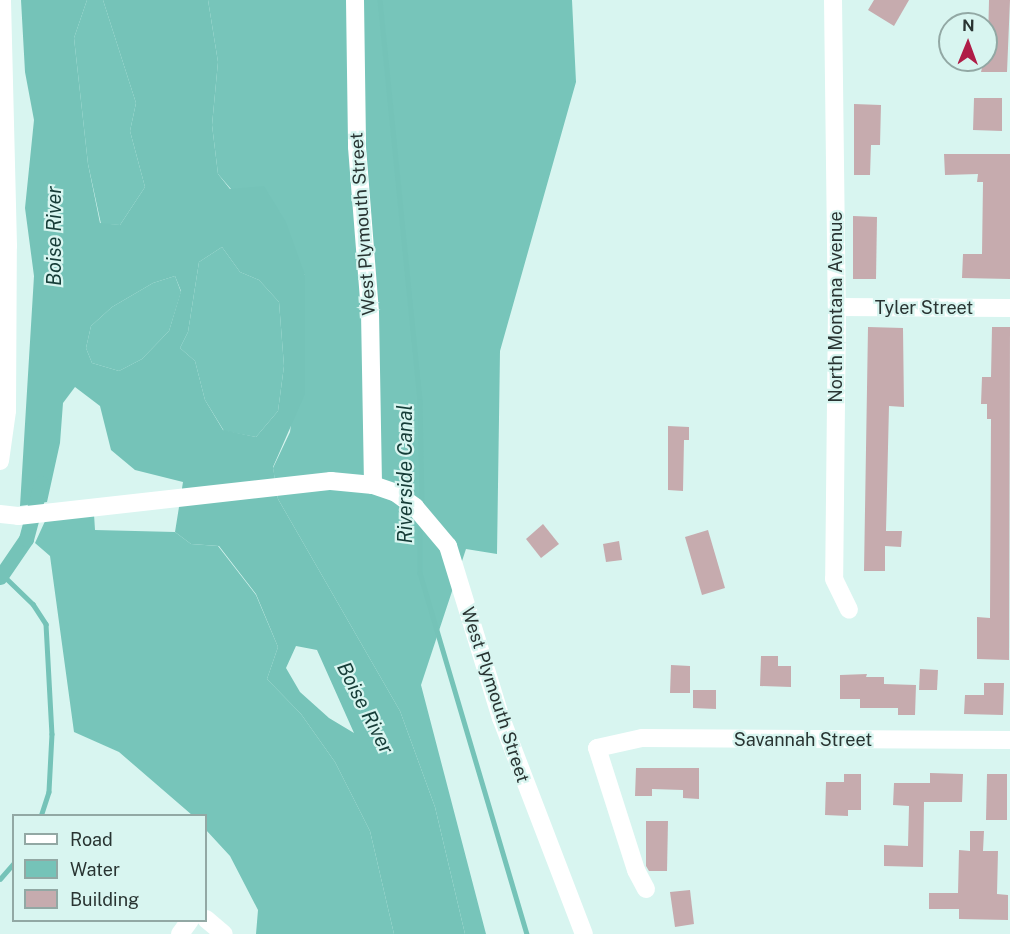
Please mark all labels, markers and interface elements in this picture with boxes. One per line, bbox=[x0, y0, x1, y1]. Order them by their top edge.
north arrow bbox=[938, 12, 998, 72]
text: N bbox=[962, 16, 975, 35]
street label: West Plymouth Street bbox=[346, 132, 380, 316]
water label: Boise River bbox=[42, 186, 66, 286]
street label: North Montana Avenue bbox=[825, 211, 847, 403]
street label: Tyler Street bbox=[875, 297, 973, 319]
water label: Riverside Canal bbox=[393, 404, 417, 544]
street label: West Plymouth Street bbox=[456, 604, 534, 786]
water label: Boise River bbox=[332, 658, 398, 758]
street label: Savannah Street bbox=[734, 729, 872, 751]
legend bbox=[12, 814, 207, 922]
text: Road bbox=[70, 829, 113, 850]
text: Water bbox=[70, 859, 120, 880]
text: Building bbox=[70, 889, 139, 910]

